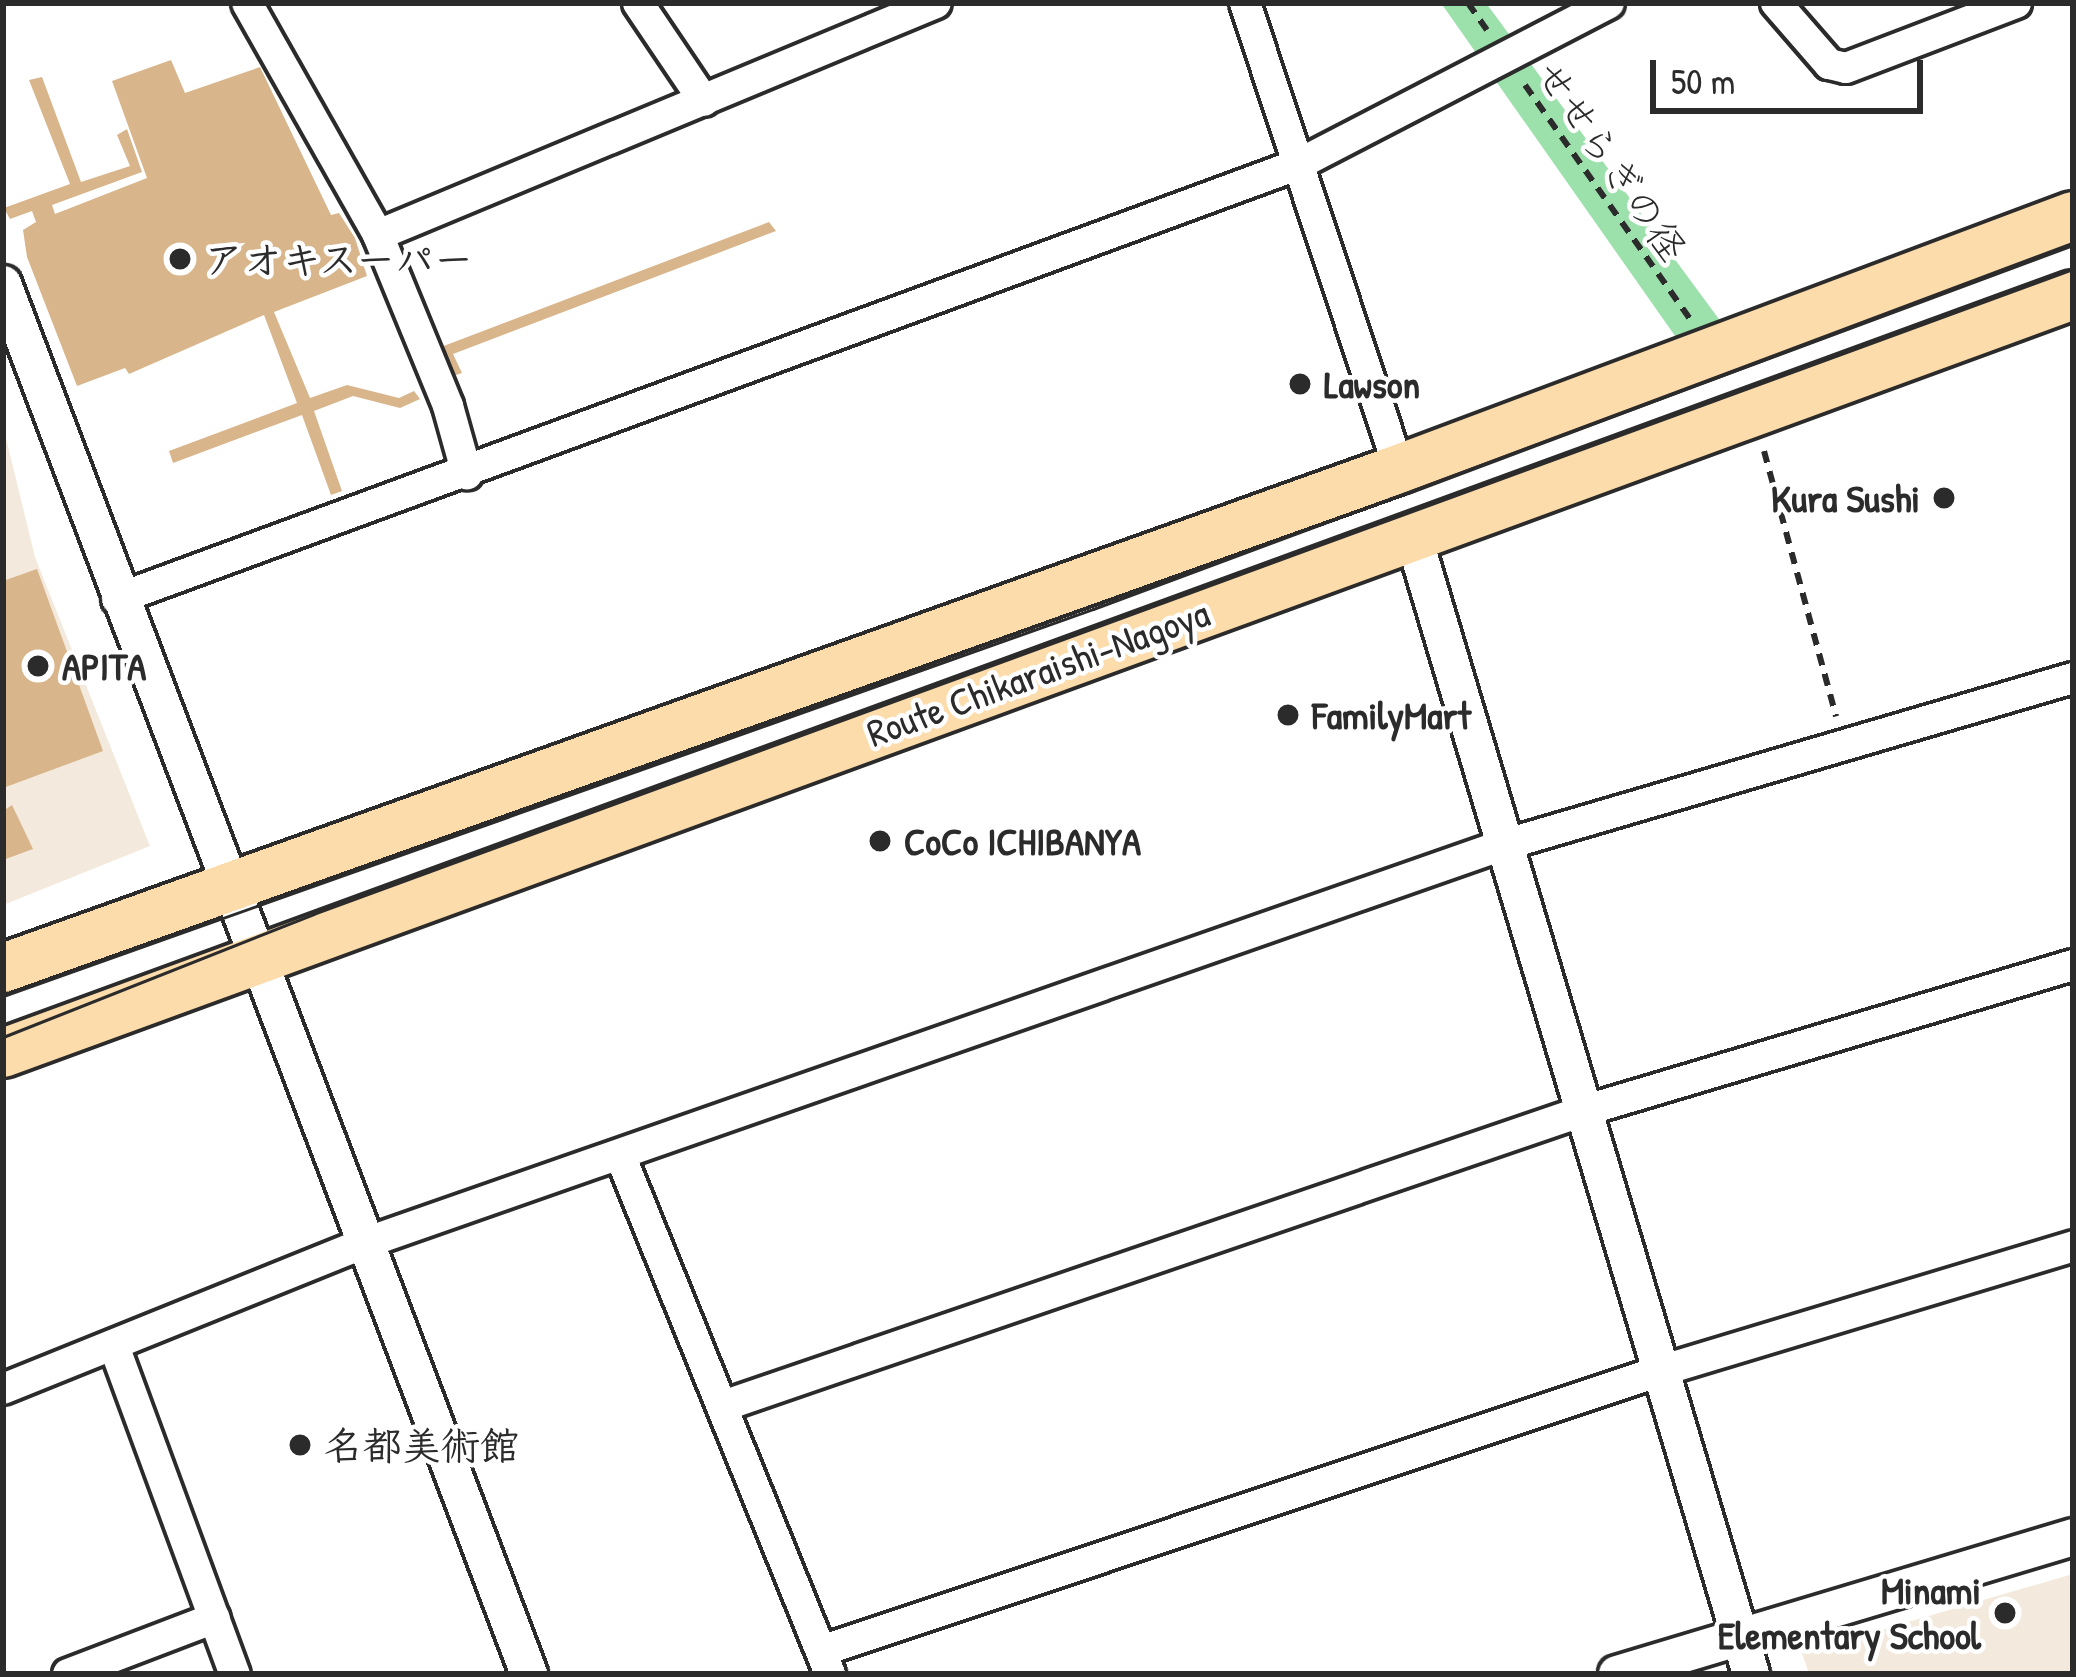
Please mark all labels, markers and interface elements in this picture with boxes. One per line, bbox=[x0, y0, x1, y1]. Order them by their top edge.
scale bar bbox=[1656, 36, 1929, 110]
street label: せせらぎの径 bbox=[1525, 52, 1697, 270]
text: 50 m bbox=[1671, 56, 1735, 105]
place label: アオキスーパー bbox=[204, 236, 475, 282]
marker: アオキスーパー bbox=[167, 246, 193, 272]
place label: Lawson bbox=[1324, 361, 1420, 407]
marker: Lawson bbox=[1287, 371, 1313, 397]
place label: Kura Sushi bbox=[1771, 475, 1920, 521]
marker: Kura Sushi bbox=[1931, 485, 1957, 511]
street label: Route Chikaraishi-Nagoya bbox=[861, 589, 1215, 757]
place label: APITA bbox=[62, 643, 146, 689]
marker: APITA bbox=[25, 653, 51, 679]
place label: FamilyMart bbox=[1312, 692, 1471, 738]
marker: FamilyMart bbox=[1275, 702, 1301, 728]
place label: CoCo ICHIBANYA bbox=[904, 818, 1141, 864]
marker: CoCo ICHIBANYA bbox=[867, 828, 893, 854]
place label: 名都美術館 bbox=[324, 1422, 519, 1468]
marker: 名都美術館 bbox=[287, 1432, 313, 1458]
place label: Minami Elementary School bbox=[1718, 1568, 1981, 1659]
marker: Minami Elementary School bbox=[1992, 1600, 2018, 1626]

